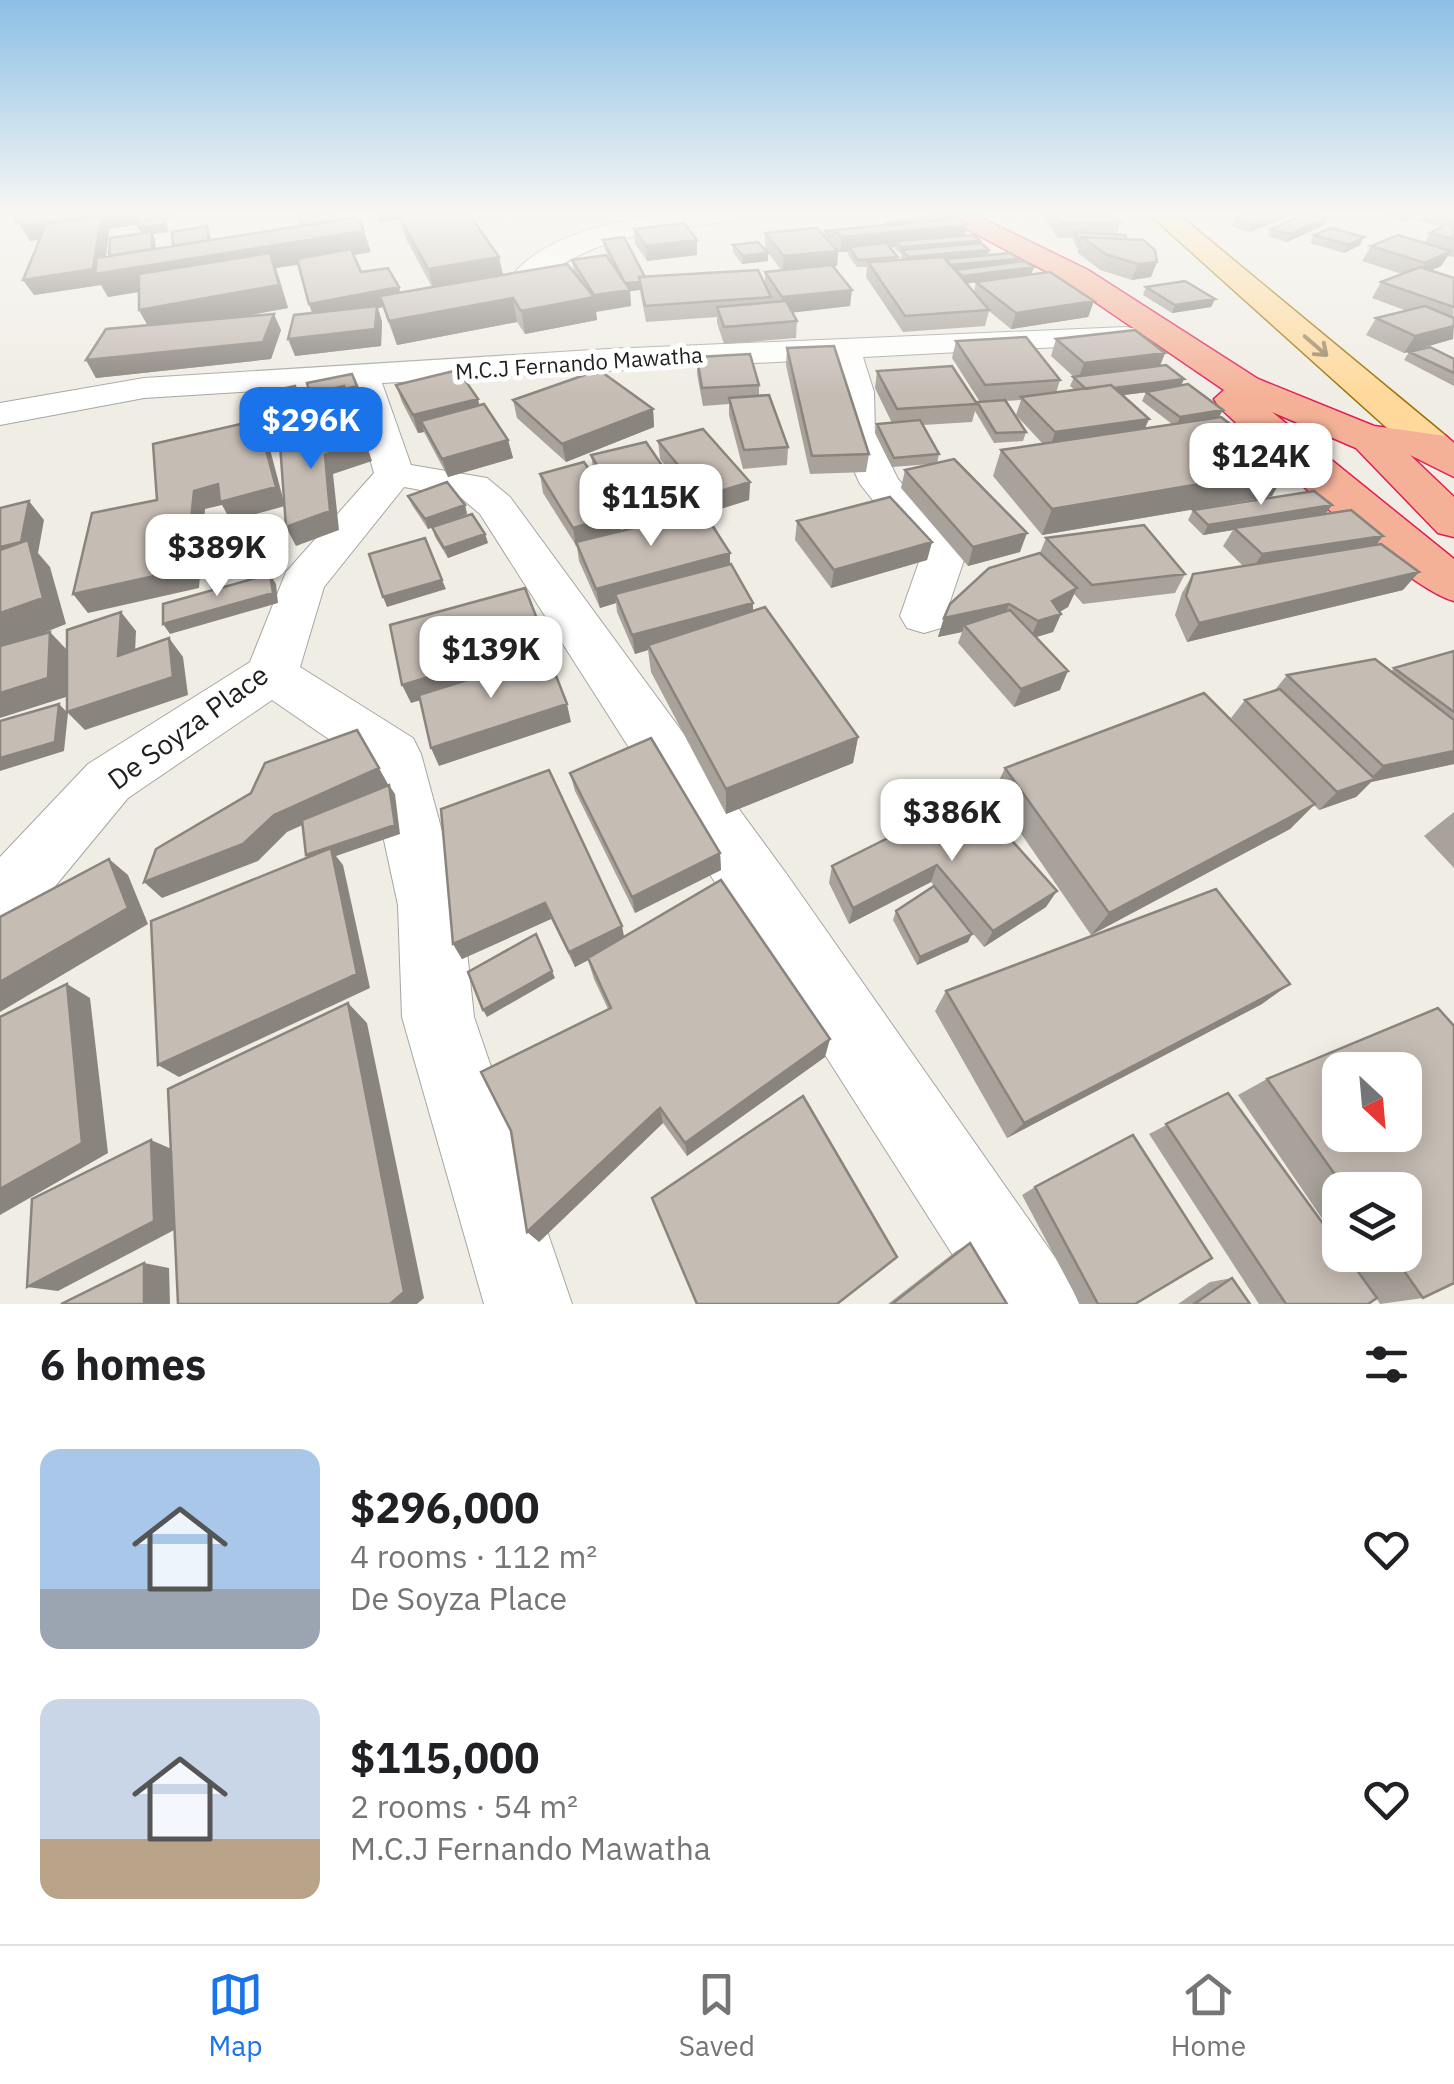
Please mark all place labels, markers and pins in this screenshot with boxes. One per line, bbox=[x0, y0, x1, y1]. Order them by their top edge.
pin: $296K bbox=[241, 387, 381, 472]
pin: $124K bbox=[1191, 423, 1331, 508]
pin: $115K bbox=[581, 464, 721, 549]
pin: $389K bbox=[147, 514, 287, 599]
pin: $139K bbox=[421, 616, 561, 701]
pin: $386K bbox=[882, 779, 1022, 864]

